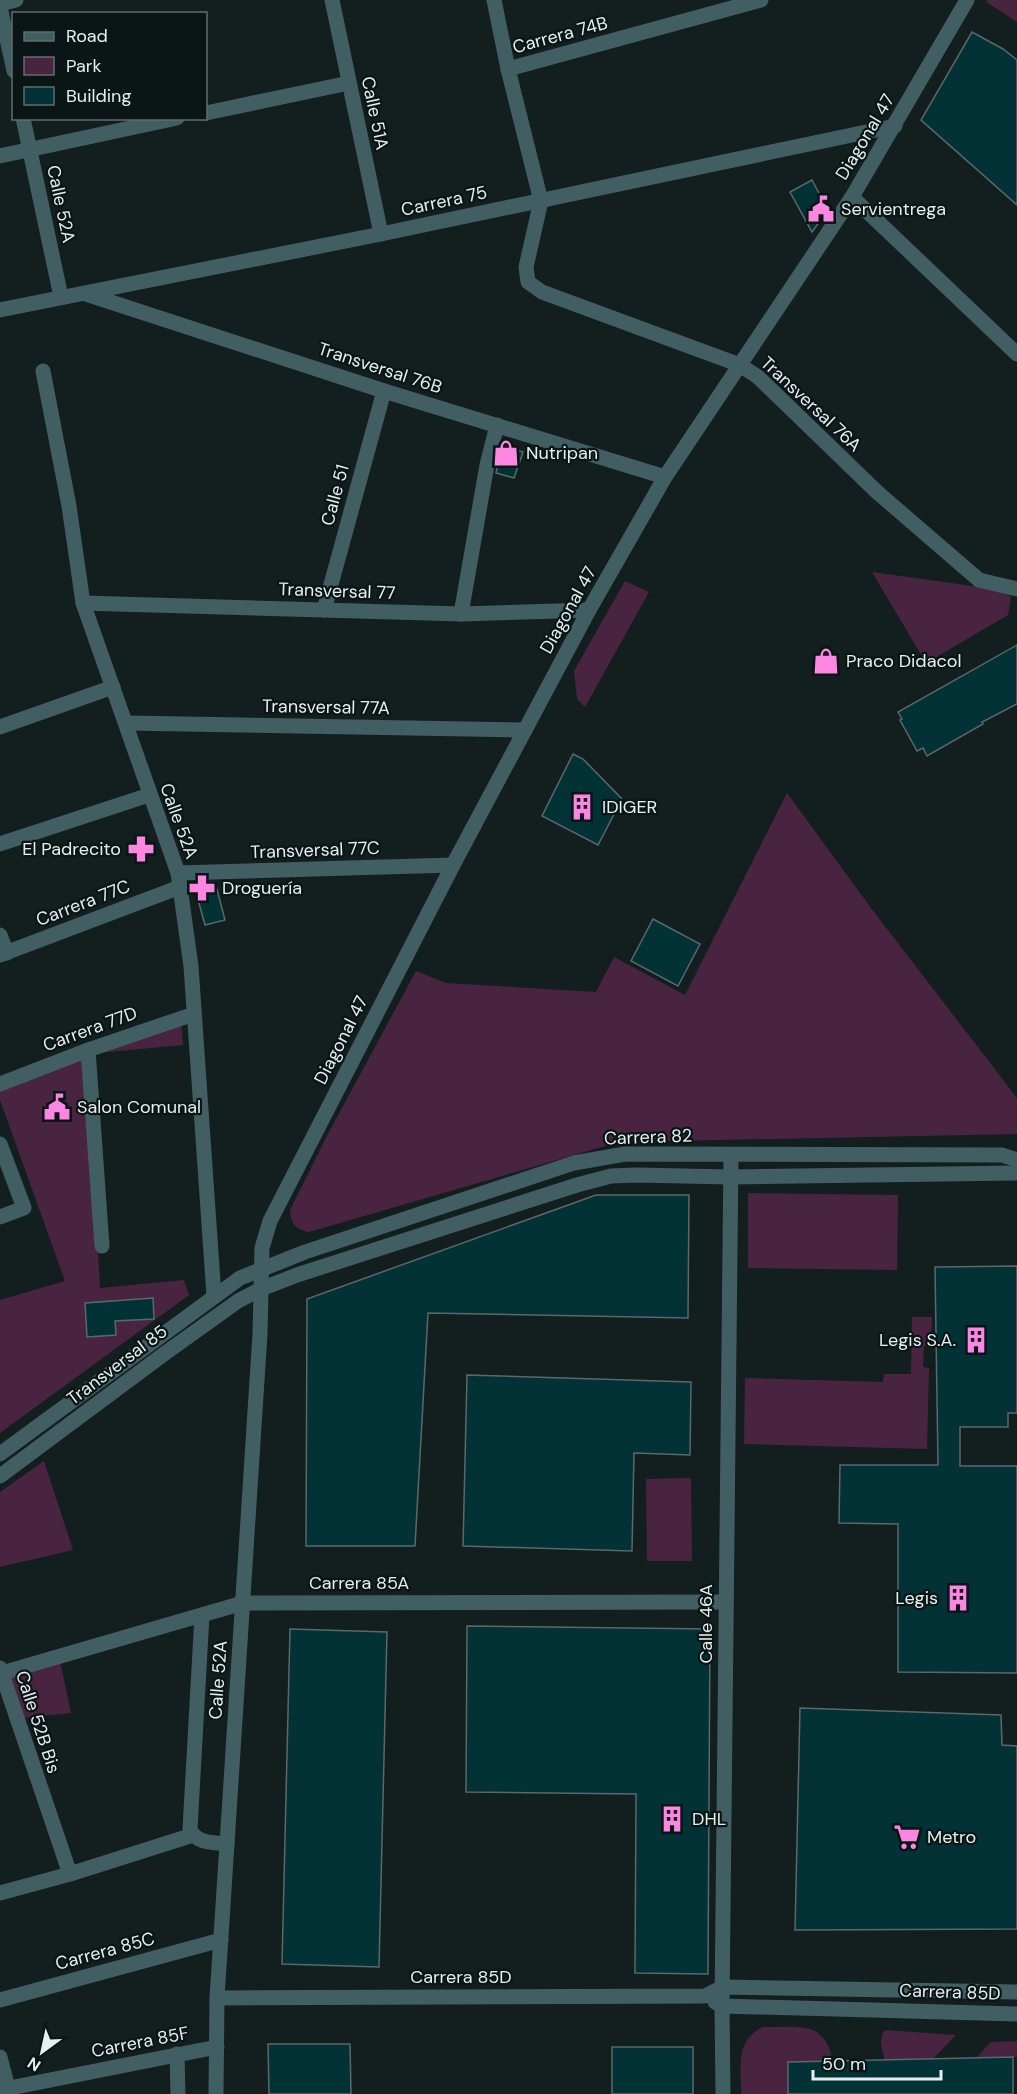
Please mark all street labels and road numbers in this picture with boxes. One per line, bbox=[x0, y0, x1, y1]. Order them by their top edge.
street label: Carrera 74B bbox=[510, 11, 610, 59]
street label: Calle 51A bbox=[356, 74, 394, 152]
street label: Diagonal 47 bbox=[830, 90, 900, 184]
street label: Calle 52A bbox=[41, 163, 81, 245]
street label: Carrera 75 bbox=[399, 180, 489, 222]
street label: Transversal 76B bbox=[315, 337, 445, 399]
street label: Transversal 76A bbox=[755, 351, 867, 457]
street label: Calle 51 bbox=[315, 462, 355, 528]
street label: Diagonal 47 bbox=[534, 562, 602, 658]
street label: Transversal 77 bbox=[278, 577, 396, 605]
street label: Transversal 77A bbox=[262, 694, 390, 720]
street label: Calle 52A bbox=[154, 780, 204, 862]
street label: Transversal 77C bbox=[250, 836, 380, 864]
street label: Carrera 77C bbox=[33, 874, 134, 932]
street label: Diagonal 47 bbox=[308, 992, 374, 1088]
street label: Carrera 77D bbox=[39, 1001, 141, 1057]
street label: Carrera 82 bbox=[604, 1123, 692, 1151]
street label: Transversal 85 bbox=[62, 1319, 172, 1411]
street label: Carrera 85A bbox=[309, 1571, 409, 1595]
street label: Calle 46A bbox=[694, 1584, 718, 1664]
street label: Calle 52A bbox=[203, 1640, 233, 1720]
street label: Calle 52B Bis bbox=[10, 1668, 66, 1776]
street label: Carrera 85C bbox=[53, 1926, 157, 1976]
street label: Carrera 85D bbox=[410, 1965, 512, 1989]
street label: Carrera 85D bbox=[899, 1978, 1001, 2006]
street label: Carrera 85F bbox=[89, 2021, 191, 2063]

